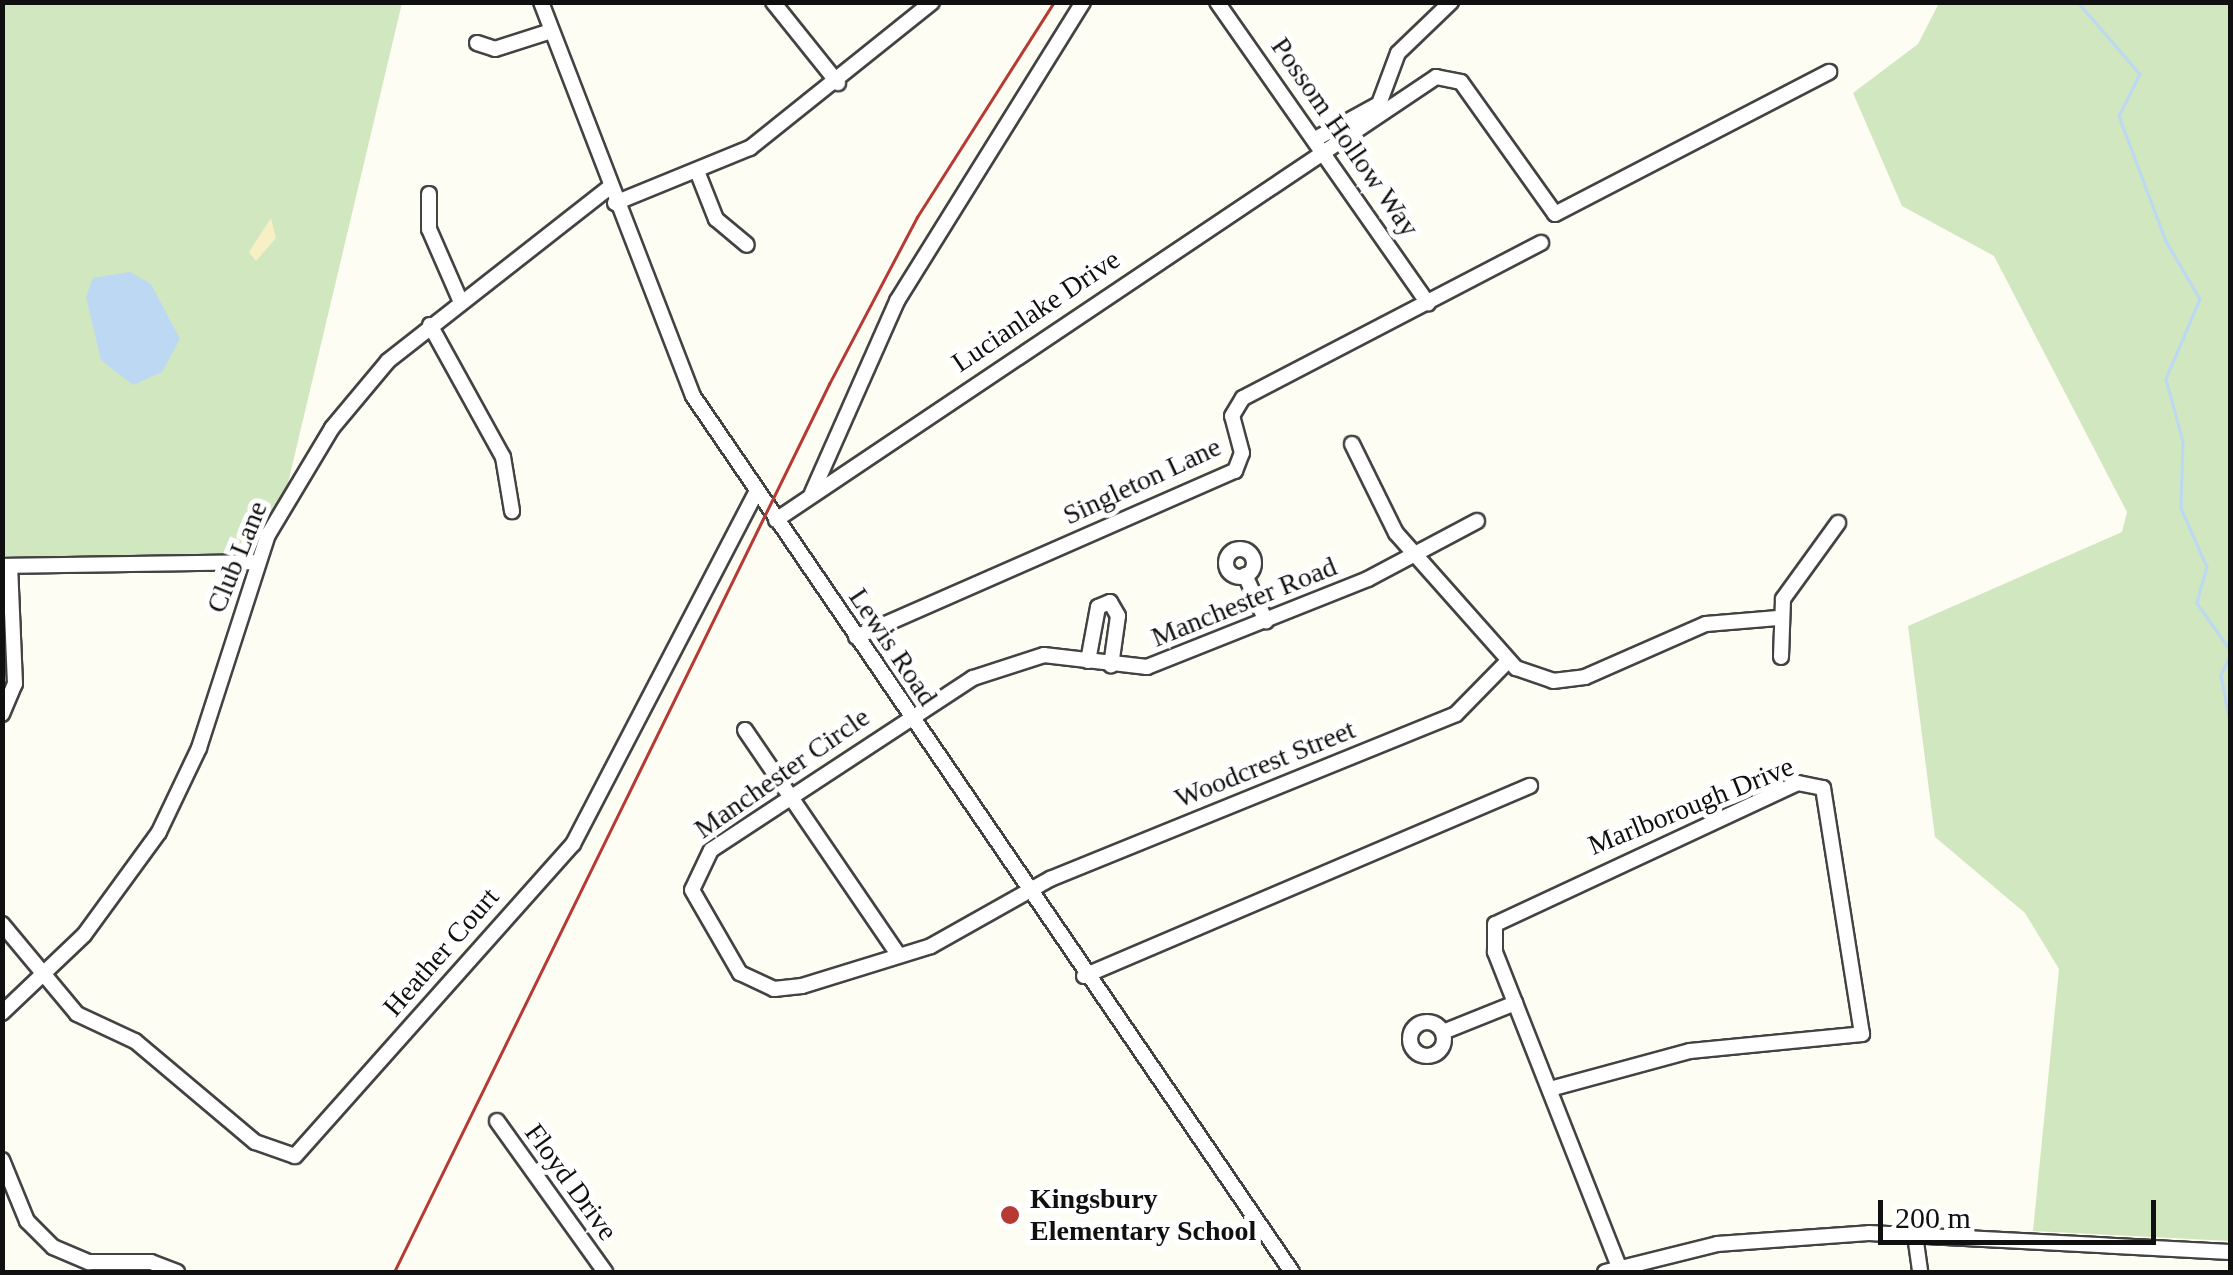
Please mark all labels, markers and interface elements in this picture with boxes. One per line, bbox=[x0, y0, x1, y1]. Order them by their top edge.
street label: Possom Hollow Way bbox=[1264, 31, 1426, 243]
street label: Lucianlake Drive bbox=[946, 243, 1126, 379]
street label: Singleton Lane bbox=[1058, 430, 1226, 532]
street label: Club Lane bbox=[199, 496, 275, 618]
street label: Manchester Road bbox=[1147, 550, 1341, 654]
street label: Lewis Road bbox=[841, 582, 945, 712]
street label: Manchester Circle bbox=[688, 700, 876, 846]
street label: Woodcrest Street bbox=[1170, 713, 1360, 815]
street label: Marlborough Drive bbox=[1583, 749, 1799, 863]
street label: Heather Court bbox=[376, 881, 506, 1023]
street label: Floyd Drive bbox=[517, 1117, 625, 1247]
scale bar bbox=[1883, 1180, 2160, 1242]
place label: Kingsbury Elementary School bbox=[1030, 1182, 1256, 1248]
text: 200 m bbox=[1895, 1201, 1971, 1234]
marker: Kingsbury Elementary School bbox=[999, 1204, 1021, 1226]

